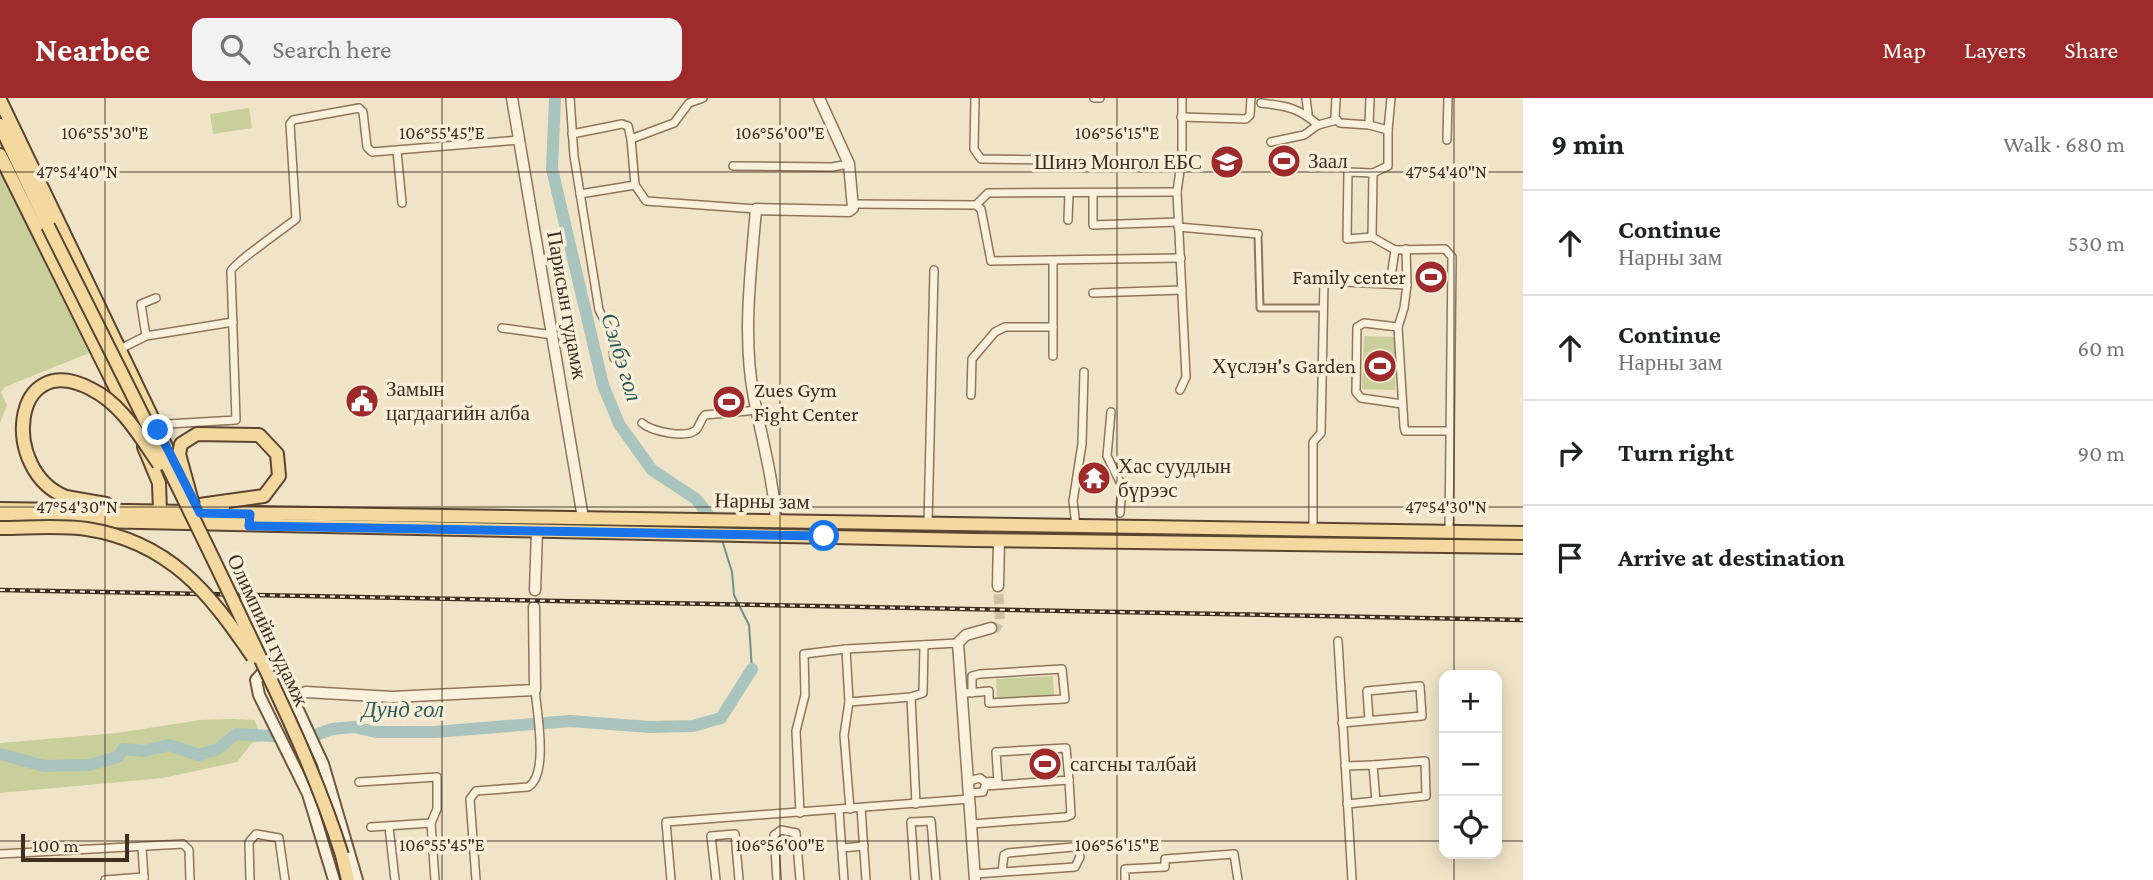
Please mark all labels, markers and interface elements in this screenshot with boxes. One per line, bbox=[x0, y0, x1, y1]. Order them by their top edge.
search box bbox=[192, 18, 682, 81]
icon: search bbox=[216, 30, 254, 68]
text: Nearbee bbox=[35, 31, 150, 68]
text: Search here bbox=[272, 35, 391, 64]
text: Map bbox=[1882, 36, 1926, 63]
text: Layers bbox=[1964, 36, 2026, 63]
text: Share bbox=[2064, 36, 2118, 63]
text: 106°55'30"E bbox=[62, 123, 149, 143]
text: 106°55'45"E bbox=[399, 123, 485, 143]
text: 106°56'00"E bbox=[735, 123, 825, 143]
text: 106°56'15"E bbox=[1075, 123, 1159, 143]
text: 9 min bbox=[1551, 127, 1624, 160]
text: Walk · 680 m bbox=[2003, 131, 2125, 157]
sports icon: Заал bbox=[1265, 142, 1303, 180]
school or university icon: Шинэ Монгол ЕБС bbox=[1208, 143, 1246, 181]
place label: Заал bbox=[1308, 149, 1348, 173]
place label: Шинэ Монгол ЕБС bbox=[1034, 150, 1202, 174]
text: 47°54'40"N bbox=[36, 162, 118, 182]
text: 47°54'40"N bbox=[1405, 162, 1487, 182]
text: Continue bbox=[1618, 215, 1721, 244]
icon: ahead bbox=[1551, 224, 1589, 262]
street label: Парисын гудамж bbox=[542, 229, 592, 382]
text: 530 m bbox=[2068, 230, 2125, 256]
text: Нарны зам bbox=[1618, 244, 1722, 270]
sports icon: Family center bbox=[1412, 258, 1450, 296]
place label: Family center bbox=[1292, 265, 1407, 289]
water label: Сэлбэ гол bbox=[596, 310, 648, 404]
text: Continue bbox=[1618, 320, 1721, 349]
icon: ahead bbox=[1551, 329, 1589, 367]
text: 60 m bbox=[2078, 335, 2125, 361]
sports icon: Хүслэн's Garden bbox=[1361, 347, 1399, 385]
text: Нарны зам bbox=[1618, 349, 1722, 375]
place label: Хүслэн's Garden bbox=[1212, 354, 1356, 378]
place label: Замын цагдаагийн алба bbox=[386, 377, 530, 425]
place label: Zues Gym Fight Center bbox=[754, 378, 859, 426]
public building icon: Замын цагдаагийн алба bbox=[343, 382, 381, 420]
sports icon: Zues Gym Fight Center bbox=[710, 383, 748, 421]
route end bbox=[142, 414, 173, 445]
icon: right bbox=[1551, 434, 1589, 472]
text: Turn right bbox=[1618, 438, 1734, 467]
text: 90 m bbox=[2078, 440, 2125, 466]
place label: Хас суудлын бүрээс bbox=[1118, 454, 1231, 502]
temple icon: Хас суудлын бүрээс bbox=[1075, 459, 1113, 497]
street label: Нарны зам bbox=[714, 488, 810, 514]
text: 47°54'30"N bbox=[36, 497, 118, 517]
text: 47°54'30"N bbox=[1405, 497, 1487, 517]
route start bbox=[808, 520, 839, 551]
icon: arrive bbox=[1551, 539, 1589, 577]
text: Arrive at destination bbox=[1618, 543, 1845, 572]
street label: Олимпийн гудамж bbox=[222, 550, 314, 710]
map controls bbox=[1439, 670, 1502, 859]
button: + bbox=[1439, 670, 1502, 733]
water label: Дунд гол bbox=[360, 696, 444, 722]
button: − bbox=[1439, 733, 1502, 796]
sports icon: сагсны талбай bbox=[1026, 745, 1064, 783]
place label: сагсны талбай bbox=[1070, 752, 1197, 776]
button: locate bbox=[1439, 796, 1502, 859]
scale bar bbox=[21, 831, 130, 863]
text: 100 m bbox=[32, 835, 79, 856]
text: 106°55'45"E bbox=[399, 835, 485, 855]
text: 106°56'00"E bbox=[735, 835, 825, 855]
text: 106°56'15"E bbox=[1075, 835, 1159, 855]

